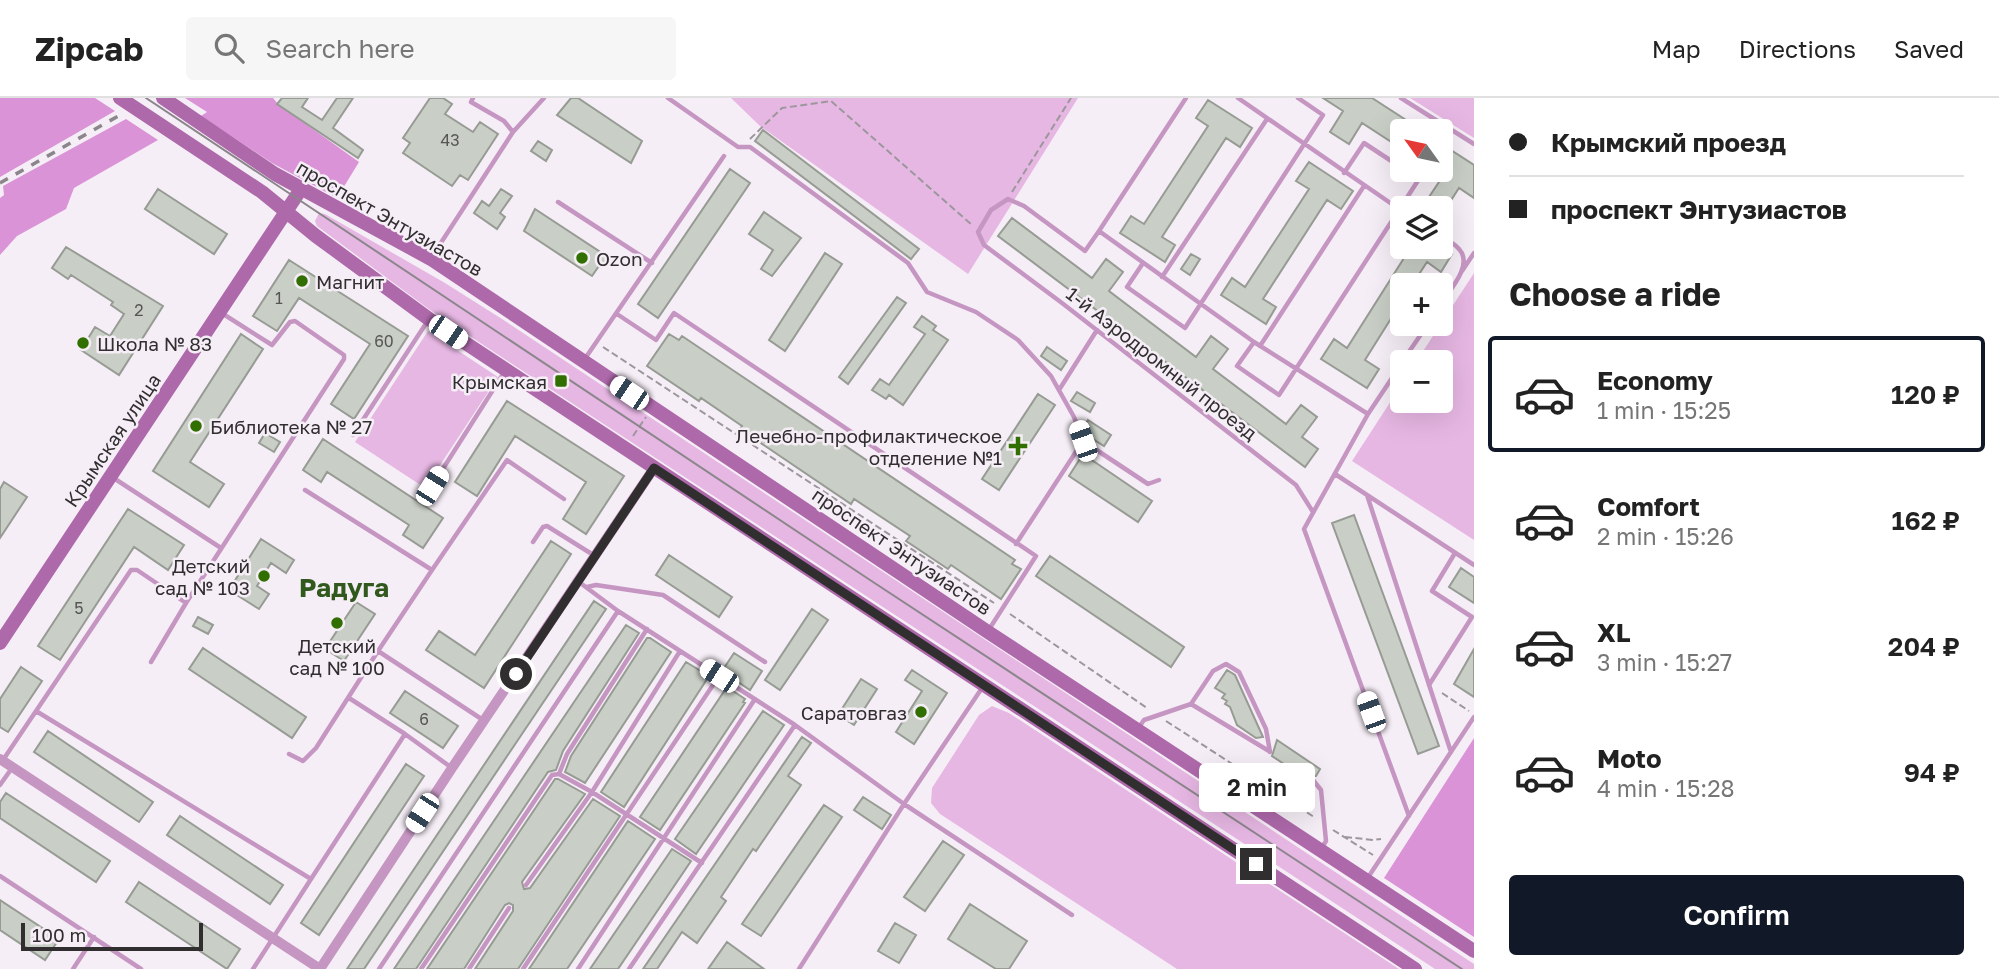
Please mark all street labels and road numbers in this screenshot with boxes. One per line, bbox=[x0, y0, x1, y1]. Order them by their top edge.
street label: проспект Энтузиастов bbox=[293, 155, 487, 281]
street label: 1-й Аэродромный проезд bbox=[1062, 281, 1262, 445]
street label: Крымская улица bbox=[59, 369, 165, 511]
street label: проспект Энтузиастов bbox=[808, 483, 996, 619]

